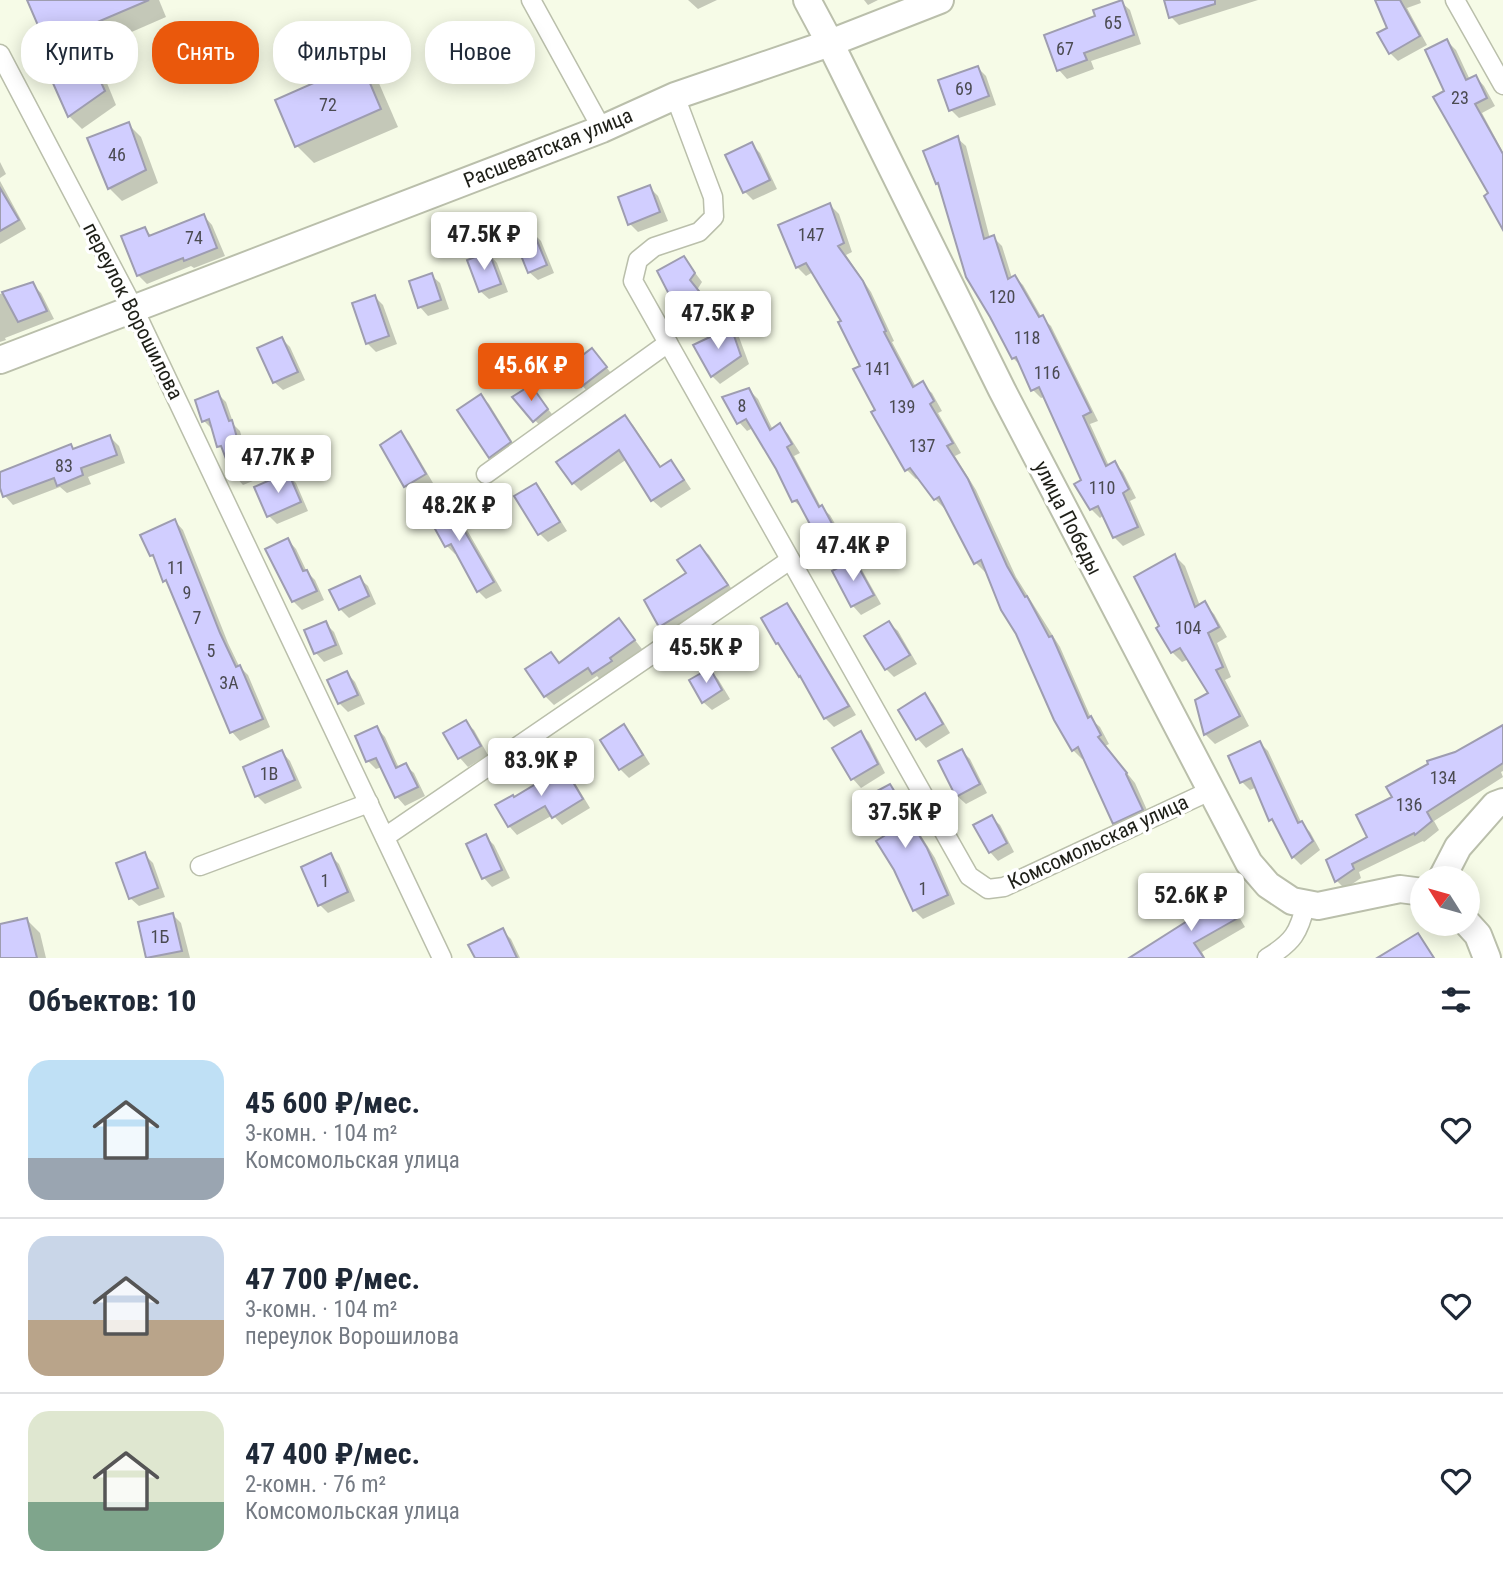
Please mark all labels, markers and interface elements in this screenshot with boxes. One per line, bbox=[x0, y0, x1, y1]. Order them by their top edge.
house number: 65 bbox=[1104, 12, 1122, 33]
chip: Купить bbox=[21, 21, 138, 84]
chip: Снять bbox=[152, 21, 259, 84]
chip: Фильтры bbox=[273, 21, 411, 84]
chip: Новое bbox=[425, 21, 535, 84]
house number: 67 bbox=[1056, 38, 1074, 59]
house number: 69 bbox=[955, 78, 973, 99]
house number: 23 bbox=[1451, 87, 1469, 108]
house number: 72 bbox=[319, 94, 337, 115]
street label: Расшеватская улица bbox=[460, 103, 636, 193]
house number: 46 bbox=[108, 144, 126, 165]
pin: 47.5K ₽ bbox=[419, 212, 549, 272]
street label: переулок Ворошилова bbox=[78, 219, 188, 403]
text: 47.5K ₽ bbox=[447, 221, 521, 248]
house number: 147 bbox=[798, 224, 824, 245]
house number: 74 bbox=[185, 227, 203, 248]
house number: 120 bbox=[989, 286, 1015, 307]
pin: 47.5K ₽ bbox=[653, 292, 783, 351]
text: 47.5K ₽ bbox=[681, 300, 755, 327]
house number: 118 bbox=[1014, 327, 1040, 348]
pin: 45.6K ₽ bbox=[466, 344, 596, 403]
text: 45.6K ₽ bbox=[494, 352, 568, 379]
house number: 141 bbox=[865, 358, 891, 379]
house number: 116 bbox=[1034, 362, 1060, 383]
house number: 8 bbox=[738, 395, 746, 416]
house number: 139 bbox=[889, 396, 915, 417]
pin: 47.7K ₽ bbox=[213, 435, 343, 495]
house number: 137 bbox=[909, 435, 935, 456]
text: 47.7K ₽ bbox=[241, 444, 315, 471]
house number: 83 bbox=[55, 455, 73, 476]
street label: улица Победы bbox=[1029, 457, 1107, 579]
house number: 110 bbox=[1089, 477, 1115, 498]
pin: 48.2K ₽ bbox=[394, 484, 524, 543]
text: 48.2K ₽ bbox=[422, 492, 496, 519]
pin: 47.4K ₽ bbox=[788, 524, 918, 583]
text: 47.4K ₽ bbox=[816, 532, 890, 559]
house number: 11 bbox=[167, 557, 185, 578]
house number: 9 bbox=[183, 582, 191, 603]
house number: 7 bbox=[193, 607, 202, 628]
house number: 104 bbox=[1175, 617, 1201, 638]
pin: 45.5K ₽ bbox=[641, 626, 771, 685]
text: 45.5K ₽ bbox=[669, 634, 743, 661]
house number: 5 bbox=[207, 640, 216, 661]
house number: 3А bbox=[219, 672, 239, 693]
pin: 83.9K ₽ bbox=[476, 738, 606, 798]
text: 83.9K ₽ bbox=[504, 747, 578, 774]
house number: 1В bbox=[260, 763, 278, 784]
house number: 134 bbox=[1430, 767, 1456, 788]
pin: 37.5K ₽ bbox=[840, 790, 970, 850]
street label: Комсомольская улица bbox=[1004, 790, 1192, 894]
house number: 136 bbox=[1396, 794, 1422, 815]
text: 37.5K ₽ bbox=[868, 799, 942, 826]
north arrow bbox=[1410, 866, 1480, 936]
map controls bbox=[1410, 866, 1480, 936]
house number: 1 bbox=[321, 870, 329, 891]
pin: 52.6K ₽ bbox=[1126, 874, 1256, 933]
house number: 1 bbox=[919, 878, 927, 899]
text: 52.6K ₽ bbox=[1154, 882, 1228, 909]
house number: 1Б bbox=[151, 926, 169, 947]
icon: filters bbox=[1437, 981, 1475, 1019]
text: Объектов: 10 bbox=[28, 983, 196, 1018]
text: 45 600 ₽/мес. bbox=[245, 1085, 420, 1120]
icon: home bbox=[84, 1088, 168, 1172]
icon: heart bbox=[1437, 1111, 1475, 1149]
text: 3-комн. · 104 m² bbox=[245, 1120, 397, 1147]
text: Комсомольская улица bbox=[245, 1147, 460, 1174]
text: 47 700 ₽/мес. bbox=[245, 1261, 420, 1296]
icon: home bbox=[84, 1264, 168, 1348]
icon: heart bbox=[1437, 1287, 1475, 1325]
text: 3-комн. · 104 m² bbox=[245, 1296, 397, 1323]
text: переулок Ворошилова bbox=[245, 1323, 459, 1350]
text: 47 400 ₽/мес. bbox=[245, 1436, 420, 1471]
icon: home bbox=[84, 1439, 168, 1523]
icon: heart bbox=[1437, 1462, 1475, 1500]
text: 2-комн. · 76 m² bbox=[245, 1471, 386, 1498]
text: Комсомольская улица bbox=[245, 1498, 460, 1525]

